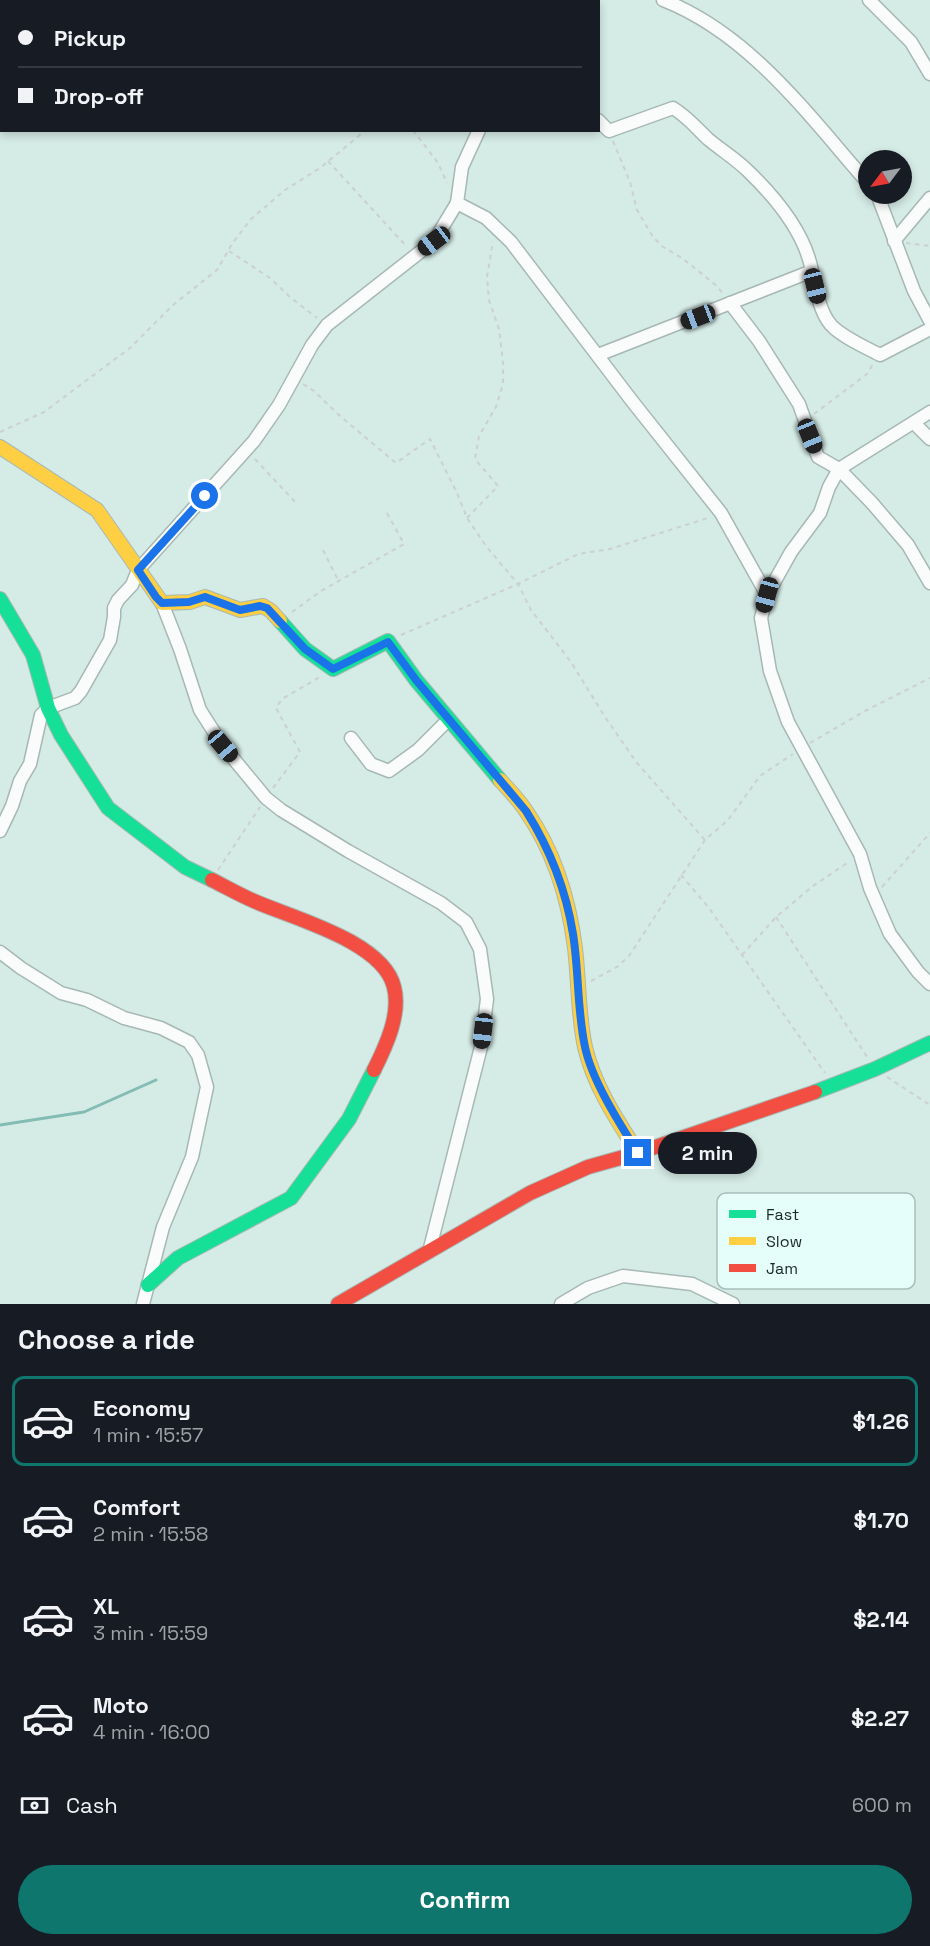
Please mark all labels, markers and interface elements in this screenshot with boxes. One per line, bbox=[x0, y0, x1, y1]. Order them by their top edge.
text: Pickup bbox=[54, 24, 126, 52]
text: Drop-off bbox=[54, 82, 144, 110]
north arrow bbox=[858, 150, 912, 204]
map controls bbox=[858, 150, 912, 204]
car bbox=[414, 223, 454, 259]
car bbox=[802, 266, 828, 306]
car bbox=[678, 302, 718, 332]
car bbox=[795, 416, 825, 456]
route start bbox=[191, 482, 218, 509]
car bbox=[754, 575, 780, 615]
car bbox=[205, 726, 241, 766]
car bbox=[472, 1012, 494, 1050]
callout: 2 min bbox=[659, 1132, 758, 1174]
route end bbox=[624, 1139, 651, 1166]
text: 2 min bbox=[682, 1140, 733, 1166]
legend bbox=[717, 1193, 915, 1289]
text: Fast bbox=[766, 1204, 799, 1225]
text: Slow bbox=[766, 1231, 802, 1252]
text: Jam bbox=[766, 1258, 798, 1279]
text: Choose a ride bbox=[18, 1322, 195, 1357]
icon: car bbox=[21, 1394, 75, 1448]
text: Economy bbox=[93, 1394, 191, 1422]
text: $1.26 bbox=[853, 1407, 909, 1435]
text: 1 min · 15:57 bbox=[93, 1422, 203, 1448]
icon: car bbox=[21, 1493, 75, 1547]
text: Comfort bbox=[93, 1493, 181, 1521]
text: $1.70 bbox=[854, 1506, 909, 1534]
text: 2 min · 15:58 bbox=[93, 1521, 208, 1547]
icon: car bbox=[21, 1592, 75, 1646]
text: XL bbox=[93, 1592, 119, 1620]
text: $2.14 bbox=[853, 1605, 909, 1633]
text: 3 min · 15:59 bbox=[93, 1620, 208, 1646]
icon: car bbox=[21, 1691, 75, 1745]
text: Moto bbox=[93, 1691, 149, 1719]
text: $2.27 bbox=[851, 1704, 909, 1732]
text: 4 min · 16:00 bbox=[93, 1719, 210, 1745]
icon: cash bbox=[18, 1789, 51, 1822]
text: Cash bbox=[66, 1791, 118, 1819]
text: 600 m bbox=[852, 1792, 912, 1818]
button: Confirm bbox=[18, 1865, 912, 1934]

